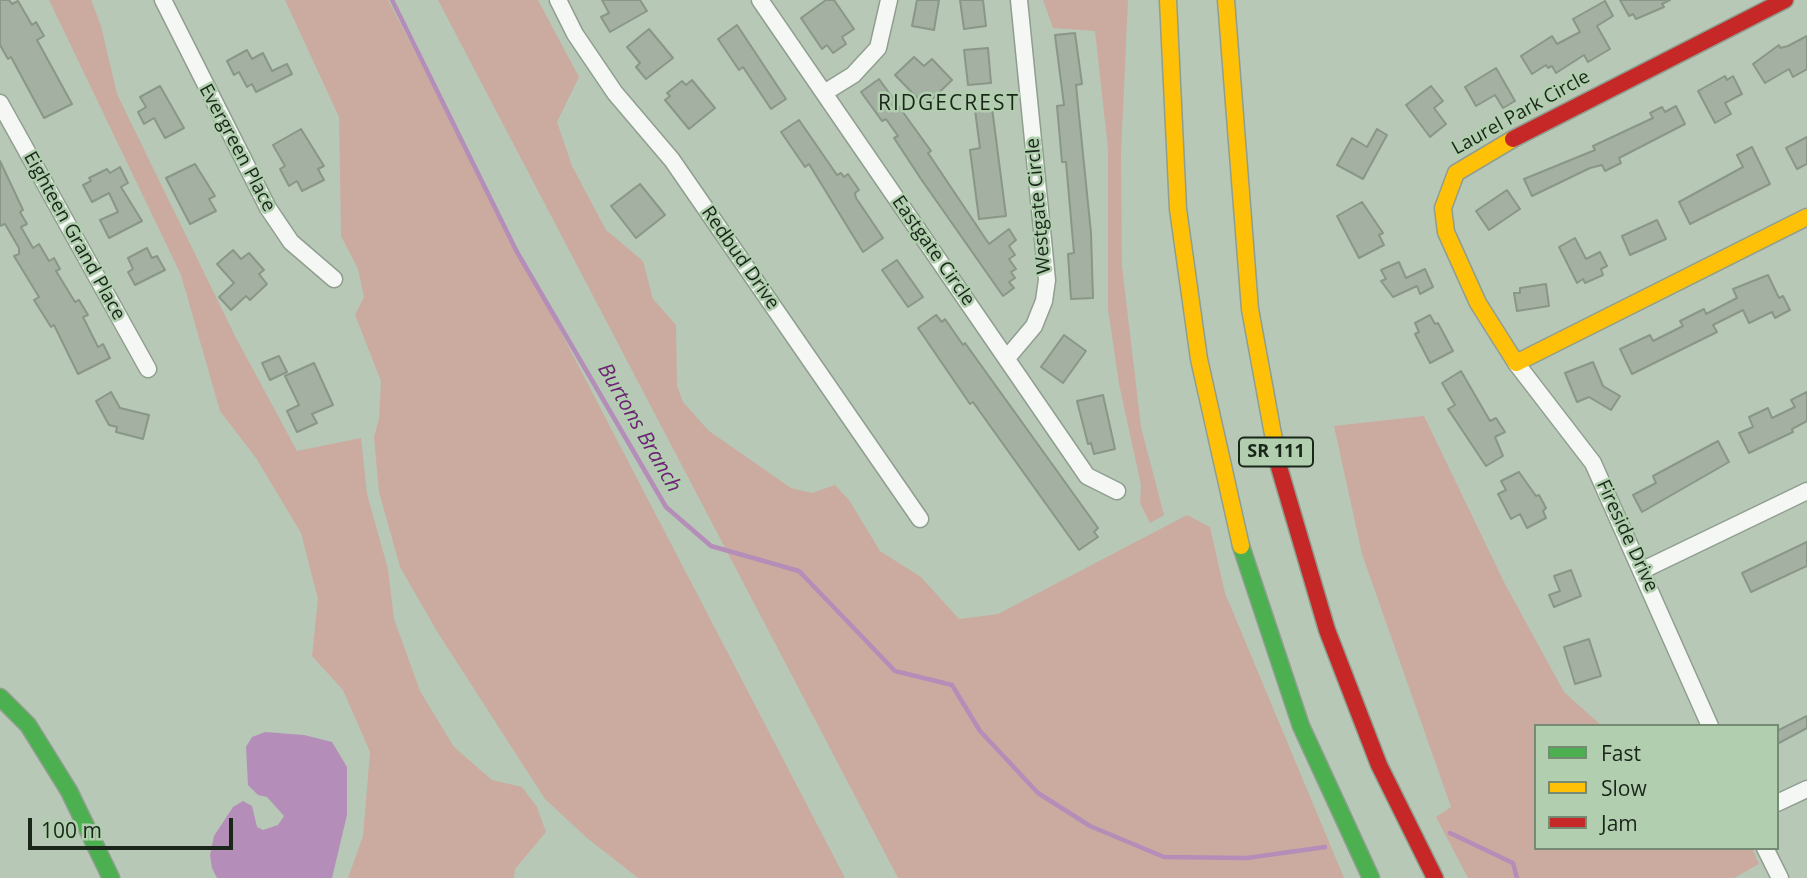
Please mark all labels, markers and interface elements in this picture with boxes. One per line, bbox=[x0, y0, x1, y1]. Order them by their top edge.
street label: Laurel Park Circle bbox=[1448, 66, 1594, 160]
street label: Evergreen Place bbox=[194, 80, 280, 216]
district label: RIDGECREST bbox=[879, 91, 1019, 117]
street label: Westgate Circle bbox=[1022, 137, 1056, 275]
street label: Eighteen Grand Place bbox=[18, 148, 130, 324]
street label: Eastgate Circle bbox=[887, 192, 979, 310]
street label: Redbud Drive bbox=[696, 202, 784, 314]
water label: Burtons Branch bbox=[592, 359, 686, 497]
road number: SR 111 bbox=[1239, 438, 1313, 466]
street label: Fireside Drive bbox=[1591, 477, 1663, 595]
legend bbox=[1534, 724, 1779, 850]
text: Fast bbox=[1601, 739, 1641, 767]
text: Slow bbox=[1601, 774, 1647, 802]
scale bar bbox=[32, 804, 236, 848]
text: Jam bbox=[1601, 809, 1638, 837]
text: 100 m bbox=[41, 816, 102, 844]

